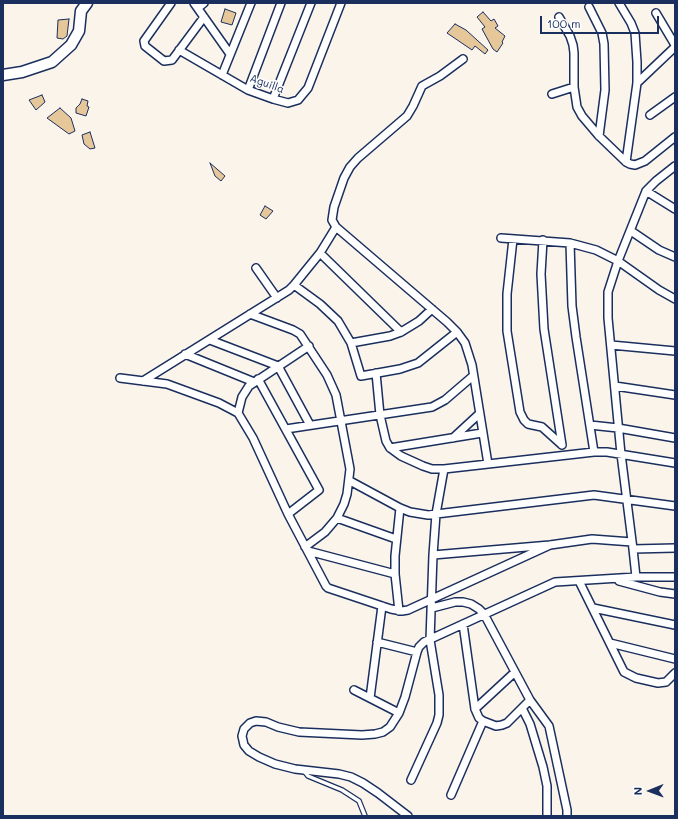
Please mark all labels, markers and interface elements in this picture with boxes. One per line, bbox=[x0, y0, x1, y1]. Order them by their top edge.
scale bar bbox=[542, 8, 661, 34]
text: 100 m bbox=[547, 15, 581, 31]
street label: Aguilla bbox=[248, 72, 286, 96]
north arrow bbox=[630, 771, 670, 811]
text: N bbox=[630, 787, 645, 796]

